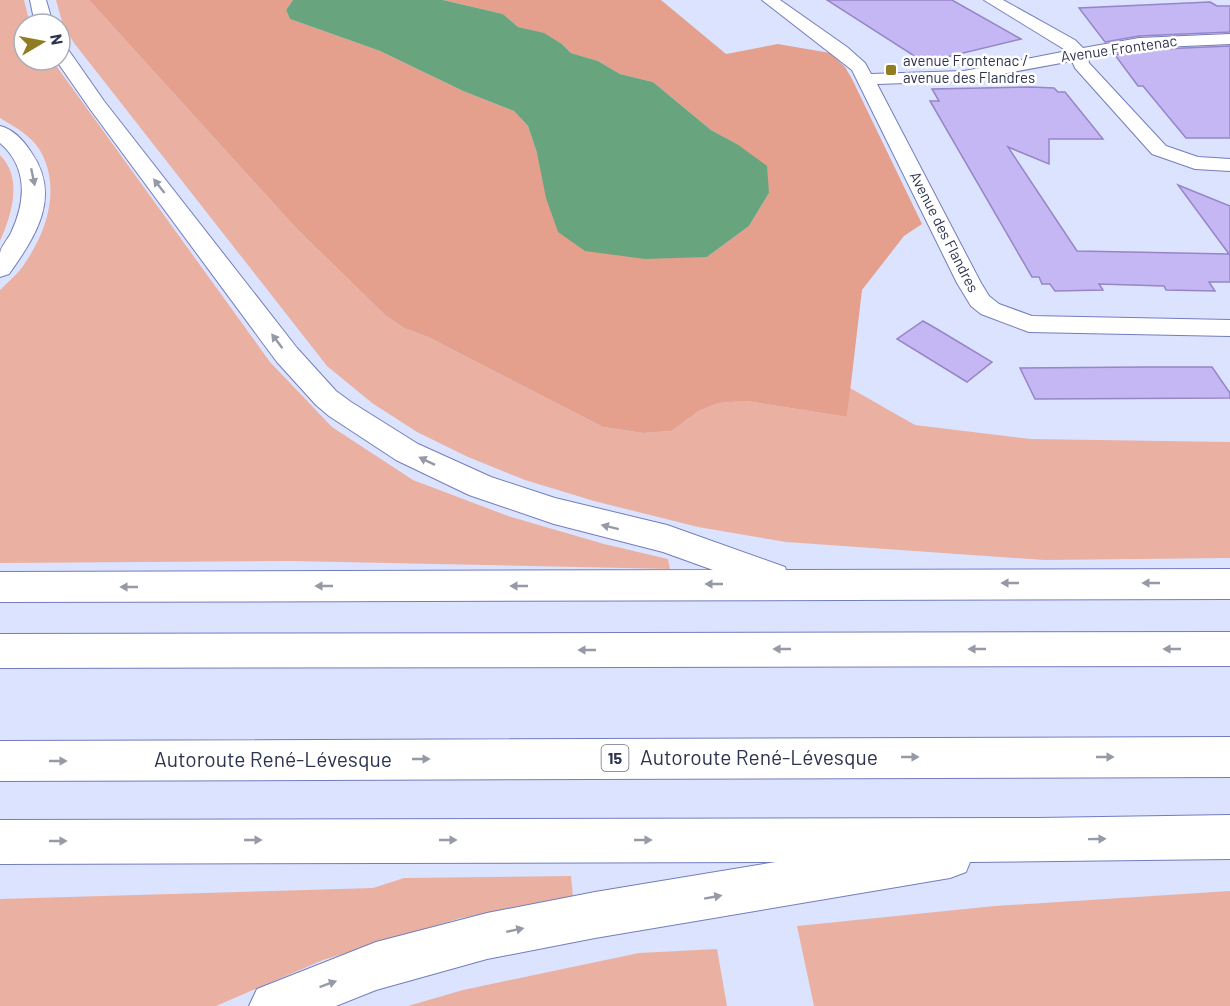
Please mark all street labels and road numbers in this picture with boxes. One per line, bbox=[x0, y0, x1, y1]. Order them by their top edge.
street label: Avenue Frontenac bbox=[1059, 31, 1178, 65]
street label: Avenue des Flandres bbox=[907, 168, 983, 295]
street label: Autoroute René-Lévesque bbox=[640, 744, 878, 769]
road number: 15 bbox=[602, 745, 628, 771]
street label: Autoroute René-Lévesque bbox=[154, 746, 392, 771]

